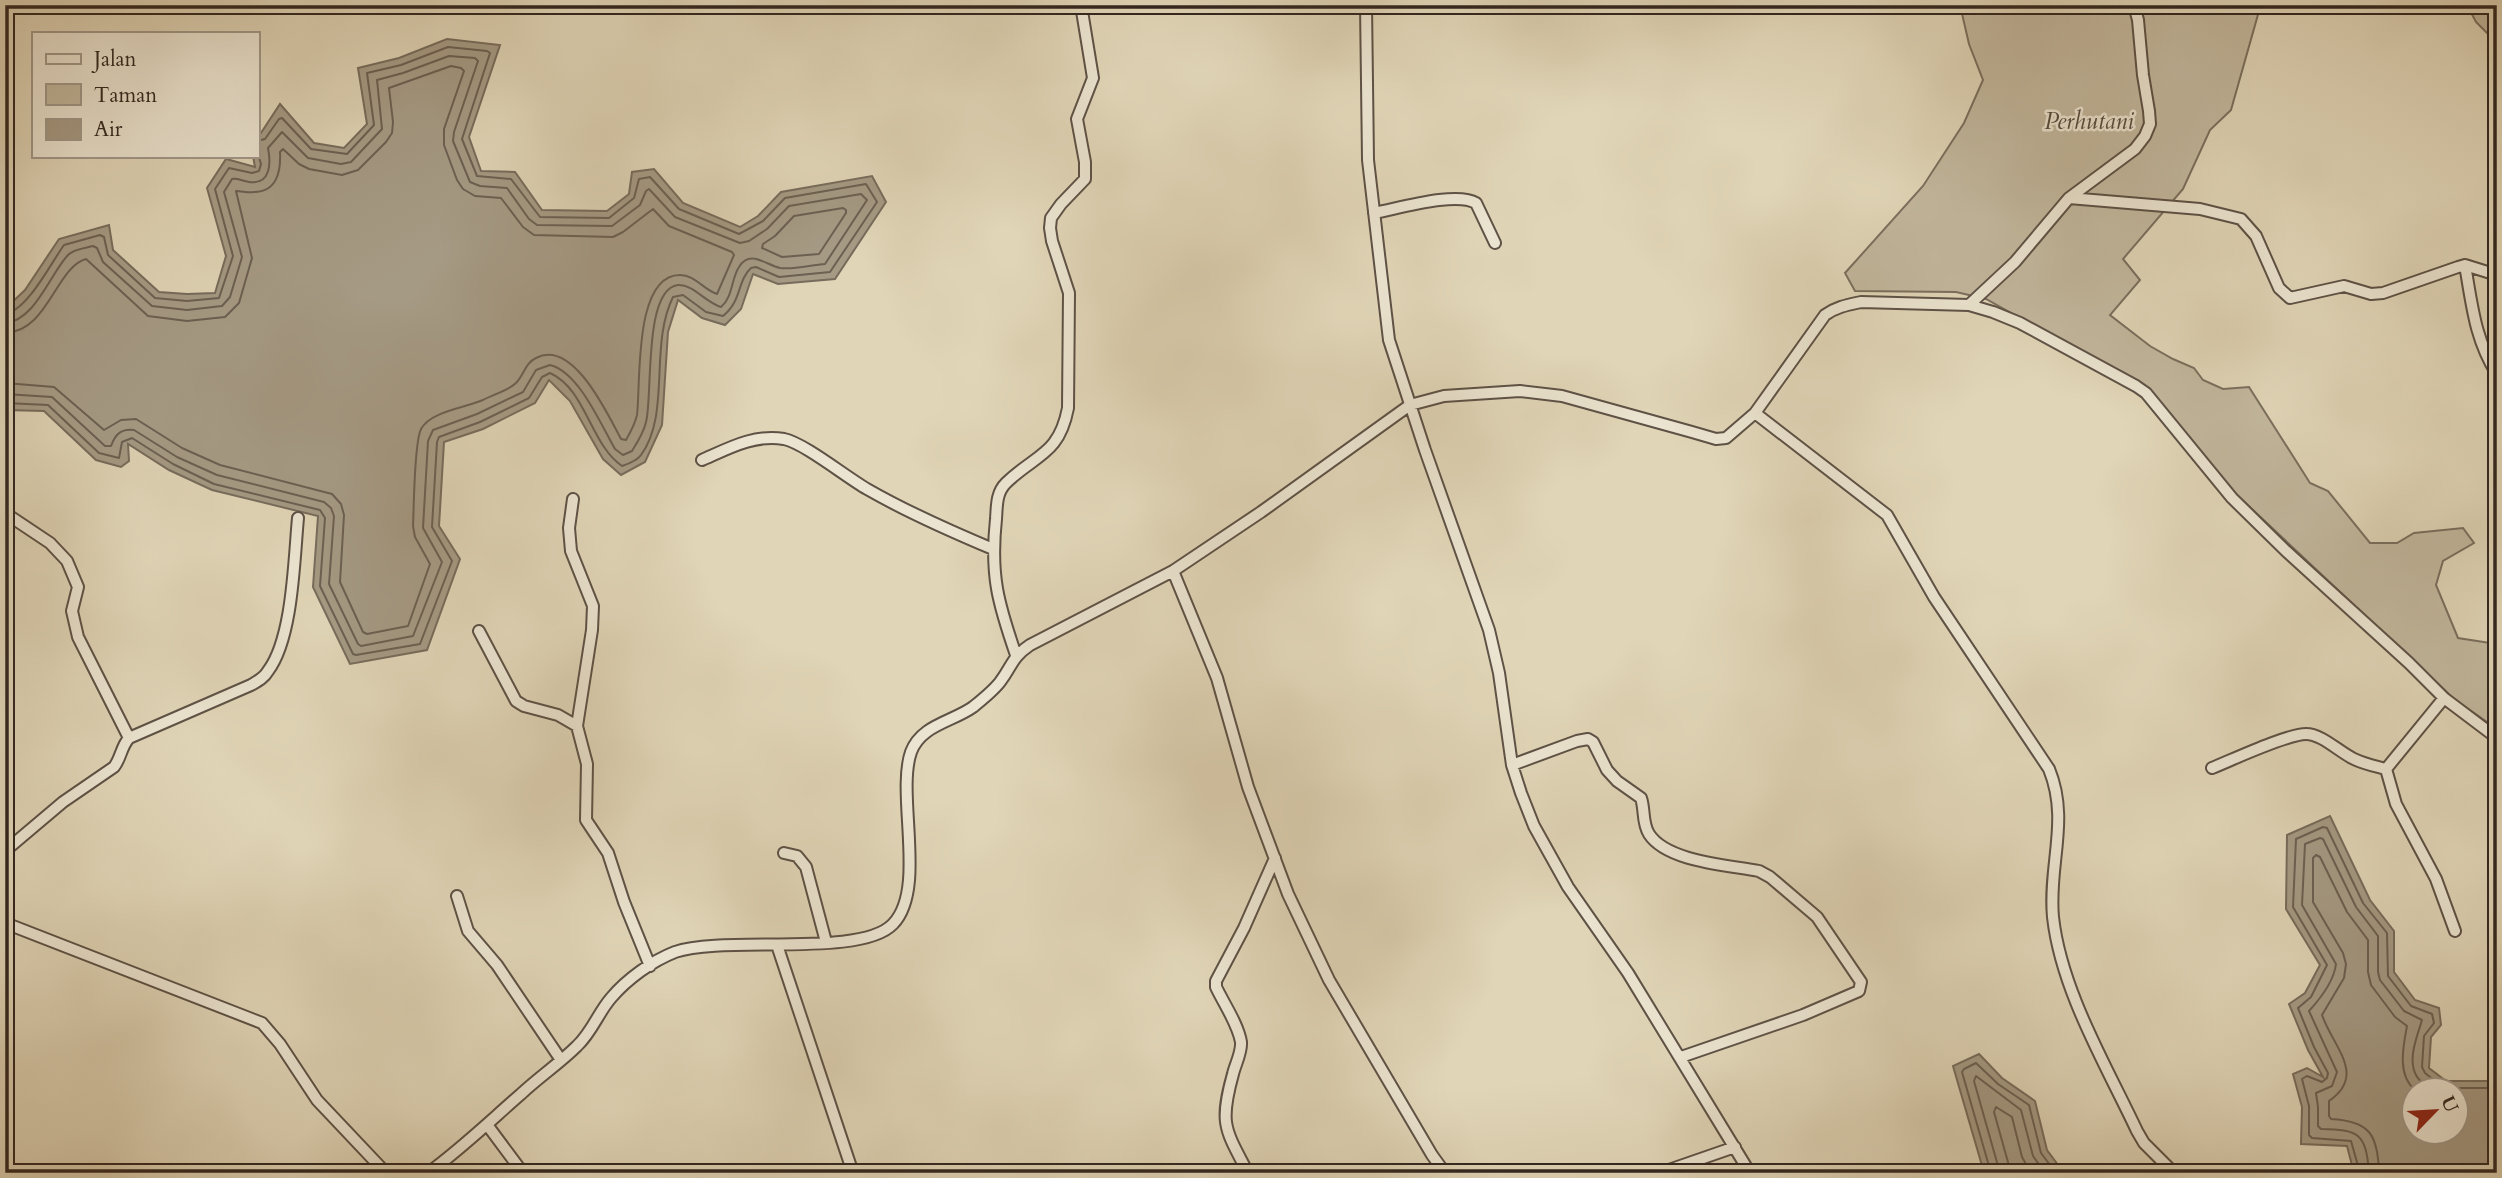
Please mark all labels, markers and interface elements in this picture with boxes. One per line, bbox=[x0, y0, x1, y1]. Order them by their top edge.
legend bbox=[32, 32, 259, 158]
text: Jalan bbox=[91, 45, 137, 74]
text: Taman bbox=[94, 81, 157, 110]
park label: Perhutani bbox=[2044, 105, 2134, 138]
text: Air bbox=[94, 115, 123, 144]
north arrow bbox=[2400, 1076, 2470, 1146]
text: U bbox=[2434, 1092, 2465, 1117]

